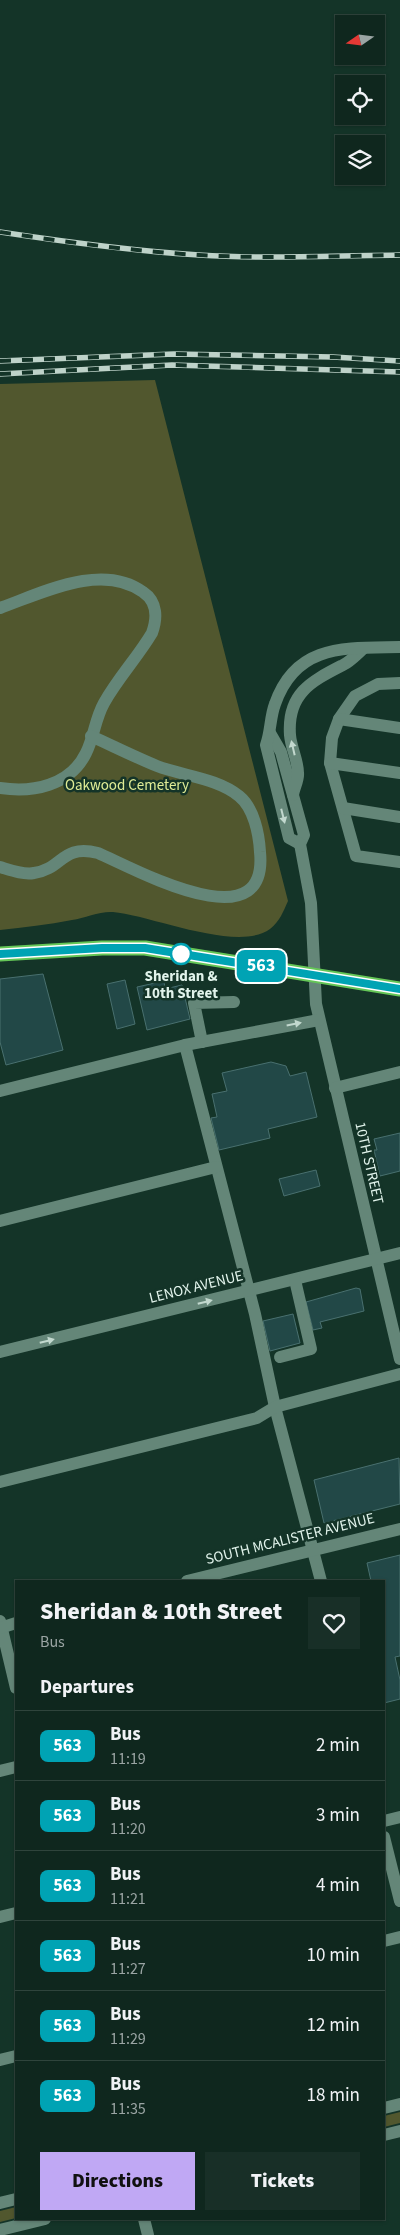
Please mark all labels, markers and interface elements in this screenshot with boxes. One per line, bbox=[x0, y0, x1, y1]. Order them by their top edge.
north arrow bbox=[335, 15, 385, 65]
map controls bbox=[335, 15, 385, 185]
button: locate bbox=[335, 75, 385, 125]
button: layers bbox=[335, 135, 385, 185]
one-way arrow bbox=[289, 740, 297, 755]
park label: Oakwood Cemetery bbox=[65, 775, 189, 796]
one-way arrow bbox=[280, 808, 288, 823]
marker: Sheridan & 10th Street bbox=[170, 943, 192, 965]
line badge: 563 bbox=[232, 950, 290, 982]
text: 563 bbox=[247, 953, 275, 978]
place label: Sheridan & 10th Street bbox=[144, 966, 218, 1004]
one-way arrow bbox=[287, 1020, 303, 1028]
street label: 10TH STREET bbox=[349, 1120, 389, 1206]
street label: LENOX AVENUE bbox=[147, 1265, 245, 1309]
one-way arrow bbox=[198, 1298, 213, 1306]
one-way arrow bbox=[40, 1336, 55, 1344]
street label: SOUTH MCALISTER AVENUE bbox=[203, 1508, 377, 1570]
text: Sheridan & 10th Street bbox=[40, 1594, 282, 1629]
button: heart bbox=[308, 1597, 360, 1649]
text: Bus bbox=[40, 1631, 65, 1653]
text: Departures bbox=[40, 1674, 134, 1701]
text: Bus bbox=[110, 1721, 141, 1748]
text: 2 min bbox=[316, 1732, 360, 1759]
text: 563 bbox=[53, 1733, 82, 1758]
text: 11:19 bbox=[110, 1748, 146, 1770]
text: Bus bbox=[110, 1791, 141, 1818]
text: 3 min bbox=[316, 1802, 360, 1829]
text: 563 bbox=[53, 1803, 82, 1828]
text: 11:20 bbox=[110, 1818, 146, 1840]
text: Bus bbox=[110, 1861, 141, 1888]
text: 4 min bbox=[316, 1872, 360, 1899]
text: 563 bbox=[53, 1873, 82, 1898]
text: 11:21 bbox=[110, 1888, 146, 1910]
text: Bus bbox=[110, 1931, 141, 1958]
text: 10 min bbox=[306, 1942, 360, 1969]
text: 563 bbox=[53, 1943, 82, 1968]
text: 11:27 bbox=[110, 1958, 146, 1980]
text: Bus bbox=[110, 2001, 141, 2028]
text: 12 min bbox=[306, 2012, 360, 2039]
text: 563 bbox=[53, 2013, 82, 2038]
text: 11:29 bbox=[110, 2028, 146, 2050]
text: Bus bbox=[110, 2071, 141, 2098]
text: 18 min bbox=[306, 2082, 360, 2109]
text: 563 bbox=[53, 2083, 82, 2108]
text: 11:35 bbox=[110, 2098, 146, 2120]
button: Directions bbox=[40, 2152, 195, 2210]
button: Tickets bbox=[205, 2152, 360, 2210]

